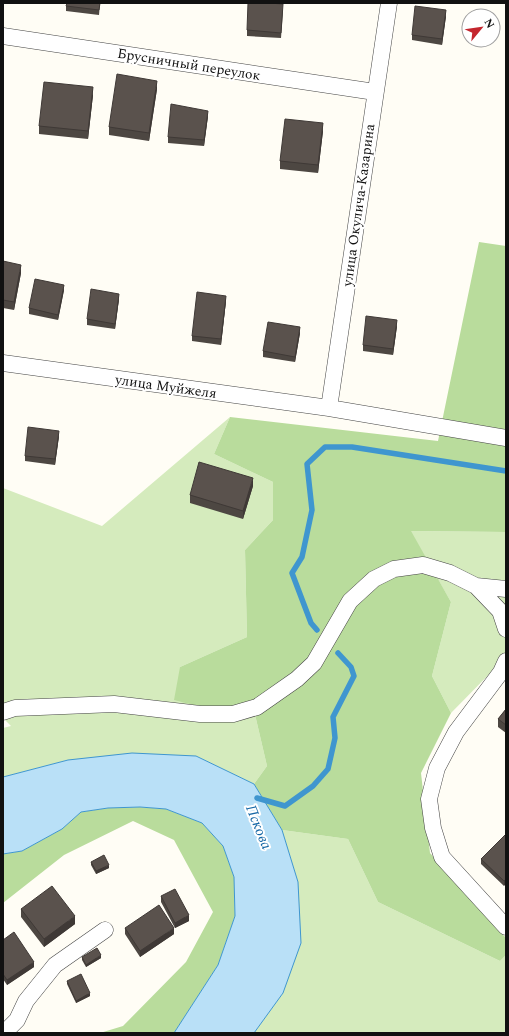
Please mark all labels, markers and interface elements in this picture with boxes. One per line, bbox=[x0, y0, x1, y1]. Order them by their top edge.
north arrow bbox=[461, 8, 501, 48]
text: N bbox=[480, 15, 499, 31]
street label: Брусничный переулок bbox=[116, 43, 262, 86]
street label: улица Окулича-Казарина bbox=[337, 122, 380, 289]
street label: улица Муйжеля bbox=[113, 369, 218, 404]
water label: Пскова bbox=[239, 801, 278, 853]

